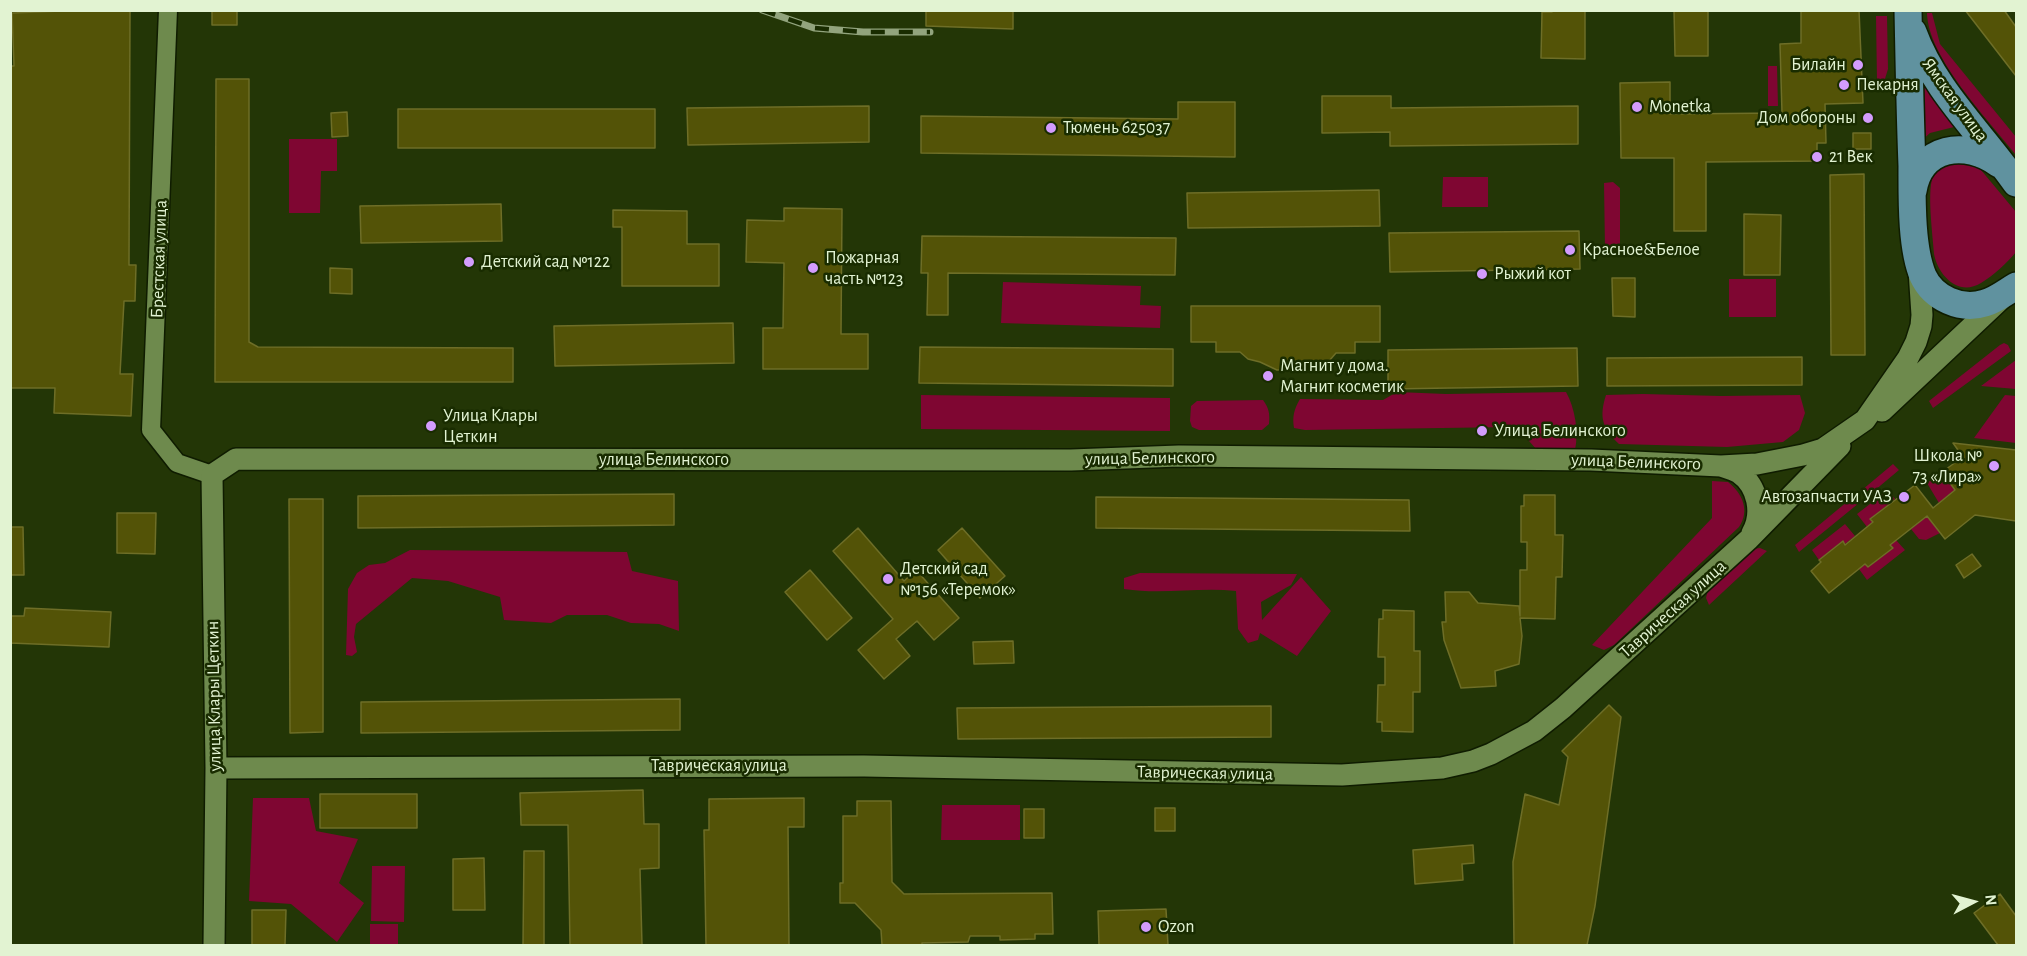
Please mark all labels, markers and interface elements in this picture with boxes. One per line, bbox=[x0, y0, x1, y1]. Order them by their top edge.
place label: Билайн bbox=[1791, 54, 1846, 76]
street label: Ямская улица bbox=[1917, 54, 1993, 146]
marker: Билайн bbox=[1851, 58, 1865, 72]
place label: Пекарня bbox=[1856, 74, 1919, 96]
marker: Пекарня bbox=[1837, 78, 1851, 92]
place label: Monetka bbox=[1649, 96, 1711, 118]
marker: Monetka bbox=[1630, 100, 1644, 114]
place label: Дом обороны bbox=[1757, 107, 1856, 129]
marker: Дом обороны bbox=[1861, 111, 1875, 125]
place label: Тюмень 625037 bbox=[1063, 117, 1170, 139]
marker: Тюмень 625037 bbox=[1044, 121, 1058, 135]
place label: 21 Век bbox=[1829, 146, 1873, 168]
marker: 21 Век bbox=[1810, 150, 1824, 164]
street label: Брестская улица bbox=[146, 199, 172, 319]
place label: Красное&Белое bbox=[1582, 239, 1700, 261]
marker: Красное&Белое bbox=[1563, 243, 1577, 257]
place label: Пожарная часть №123 bbox=[825, 247, 903, 290]
place label: Детский сад №122 bbox=[481, 251, 610, 273]
marker: Детский сад №122 bbox=[462, 255, 476, 269]
marker: Пожарная часть №123 bbox=[806, 261, 820, 275]
place label: Рыжий кот bbox=[1494, 263, 1571, 285]
marker: Рыжий кот bbox=[1475, 267, 1489, 281]
place label: Магнит у дома. Магнит косметик bbox=[1280, 355, 1404, 398]
marker: Магнит у дома. Магнит косметик bbox=[1261, 369, 1275, 383]
place label: Улица Клары Цеткин bbox=[443, 405, 538, 448]
marker: Улица Клары Цеткин bbox=[424, 419, 438, 433]
place label: Улица Белинского bbox=[1494, 420, 1626, 442]
marker: Улица Белинского bbox=[1475, 424, 1489, 438]
place label: Школа № 73 «Лира» bbox=[1912, 445, 1982, 488]
street label: улица Белинского bbox=[1085, 446, 1215, 470]
street label: улица Белинского bbox=[599, 449, 729, 471]
street label: улица Белинского bbox=[1571, 449, 1701, 475]
marker: Школа № 73 «Лира» bbox=[1987, 459, 2001, 473]
place label: Автозапчасти УАЗ bbox=[1761, 486, 1892, 508]
marker: Автозапчасти УАЗ bbox=[1897, 490, 1911, 504]
street label: Таврическая улица bbox=[1615, 555, 1731, 663]
place label: Детский сад №156 «Теремок» bbox=[900, 558, 1016, 600]
marker: Детский сад №156 «Теремок» bbox=[881, 572, 895, 586]
street label: улица Клары Цеткин bbox=[202, 621, 226, 771]
street label: Таврическая улица bbox=[651, 755, 787, 777]
street label: Таврическая улица bbox=[1137, 761, 1273, 785]
north arrow bbox=[1943, 872, 2003, 932]
text: N bbox=[1982, 894, 1999, 906]
place label: Ozon bbox=[1158, 916, 1195, 938]
marker: Ozon bbox=[1139, 920, 1153, 934]

